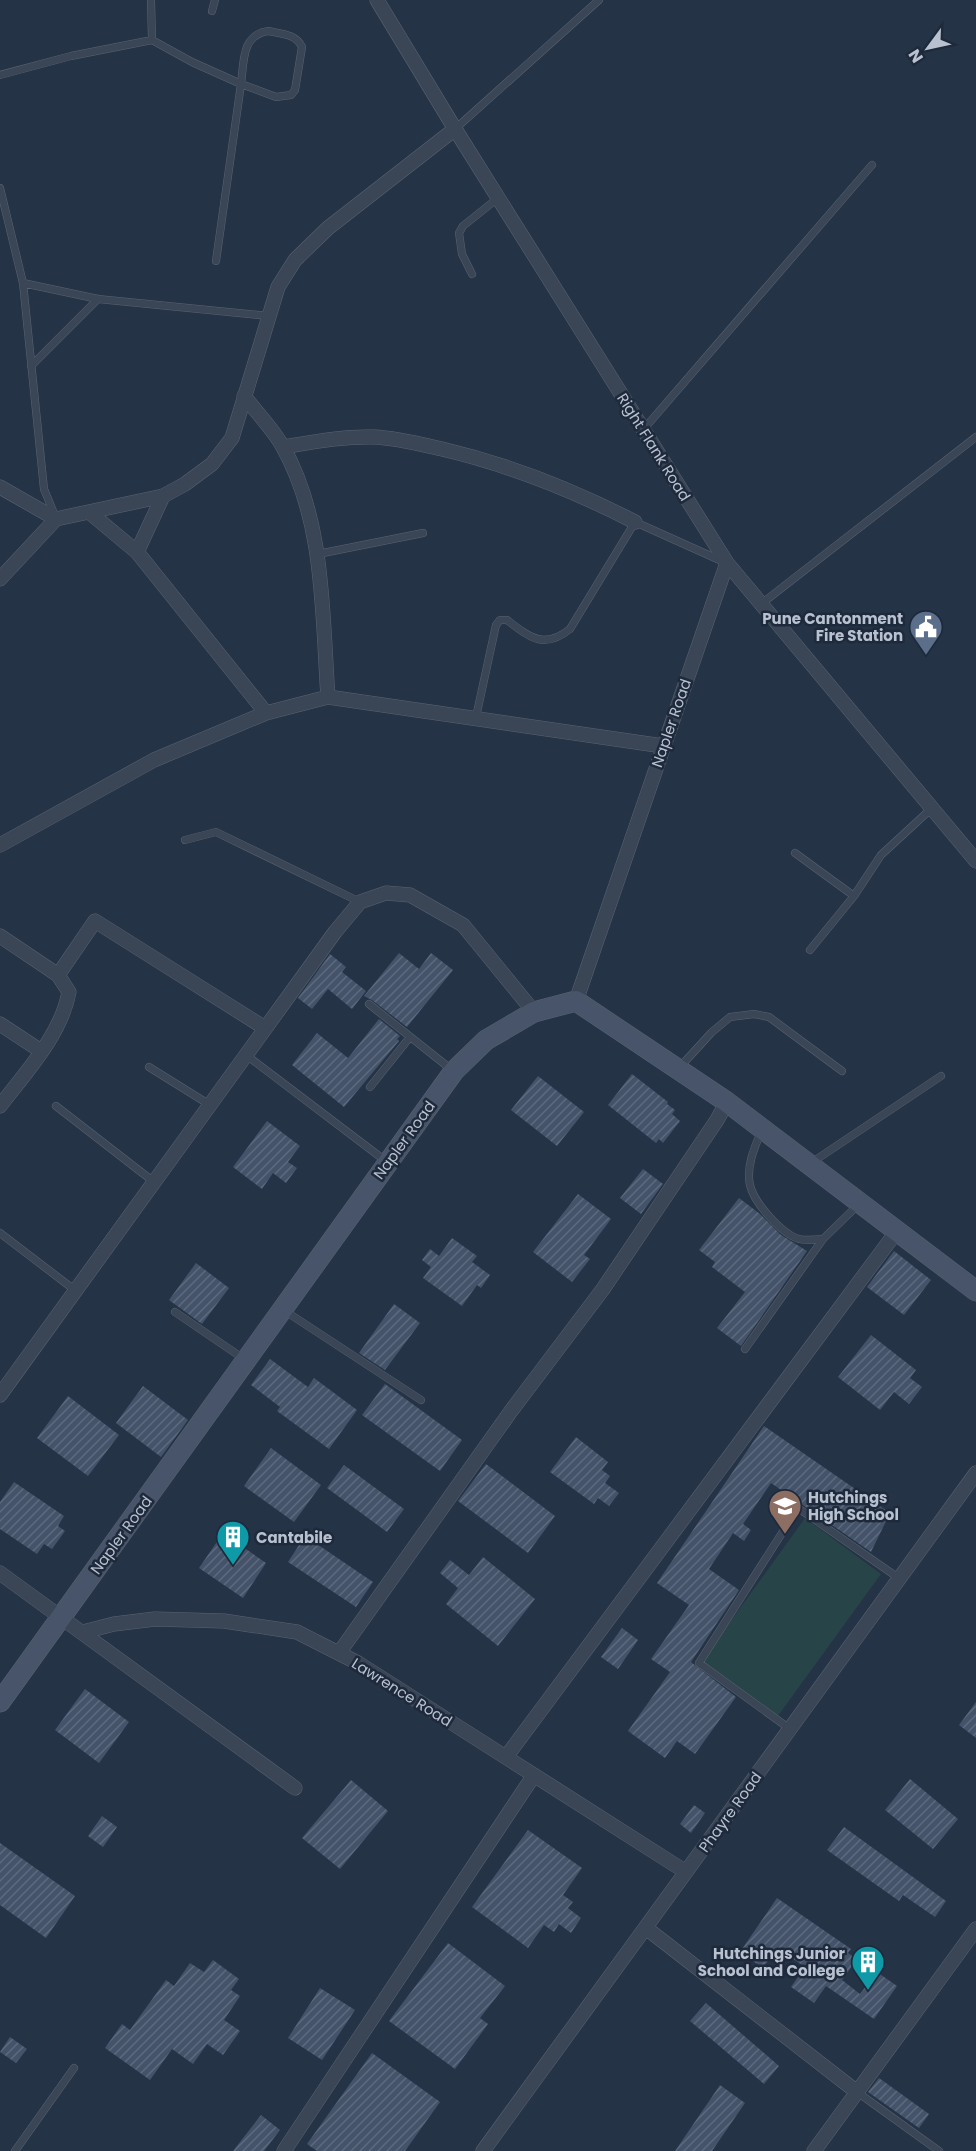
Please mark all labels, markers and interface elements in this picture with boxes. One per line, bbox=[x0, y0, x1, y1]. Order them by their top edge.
north arrow bbox=[898, 18, 958, 78]
text: N bbox=[903, 45, 929, 67]
street label: Right Flank Road bbox=[612, 389, 696, 505]
place label: Pune Cantonment Fire Station bbox=[762, 608, 903, 646]
public building icon: Pune Cantonment Fire Station bbox=[908, 609, 944, 656]
street label: Napler Road bbox=[646, 676, 696, 770]
street label: Napler Road bbox=[368, 1096, 440, 1184]
place label: Hutchings High School bbox=[808, 1487, 899, 1525]
school or university icon: Hutchings High School bbox=[767, 1488, 803, 1535]
street label: Napler Road bbox=[85, 1491, 157, 1579]
building icon: Cantabile bbox=[215, 1519, 251, 1566]
place label: Cantabile bbox=[256, 1527, 332, 1548]
street label: Lawrence Road bbox=[348, 1653, 456, 1731]
street label: Phayre Road bbox=[694, 1767, 766, 1857]
place label: Hutchings Junior School and College bbox=[698, 1943, 846, 1981]
building icon: Hutchings Junior School and College bbox=[850, 1944, 886, 1991]

